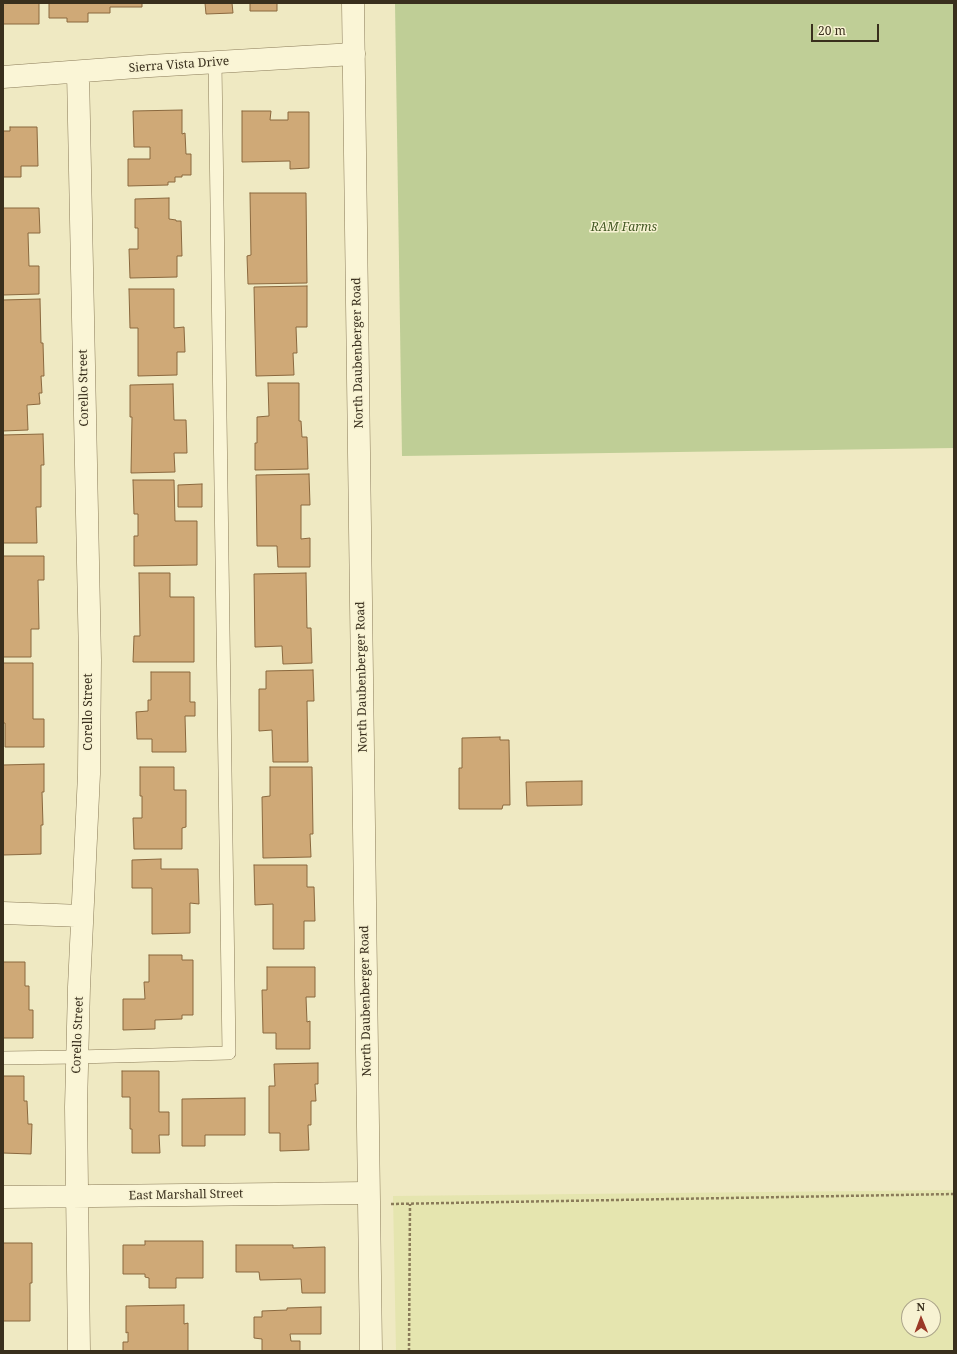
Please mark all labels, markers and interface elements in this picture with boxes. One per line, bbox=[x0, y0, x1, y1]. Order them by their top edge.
scale bar bbox=[813, 16, 881, 42]
text: 20 m bbox=[818, 22, 846, 39]
street label: Sierra Vista Drive bbox=[128, 54, 230, 76]
park label: RAM Farms bbox=[591, 221, 657, 235]
street label: North Daubenberger Road bbox=[349, 277, 367, 429]
street label: Corello Street bbox=[76, 349, 92, 427]
street label: North Daubenberger Road bbox=[353, 601, 371, 753]
street label: Corello Street bbox=[82, 673, 96, 751]
street label: North Daubenberger Road bbox=[357, 925, 375, 1077]
street label: Corello Street bbox=[69, 996, 87, 1074]
street label: East Marshall Street bbox=[129, 1187, 243, 1203]
north arrow bbox=[901, 1298, 941, 1338]
text: N bbox=[916, 1299, 925, 1314]

